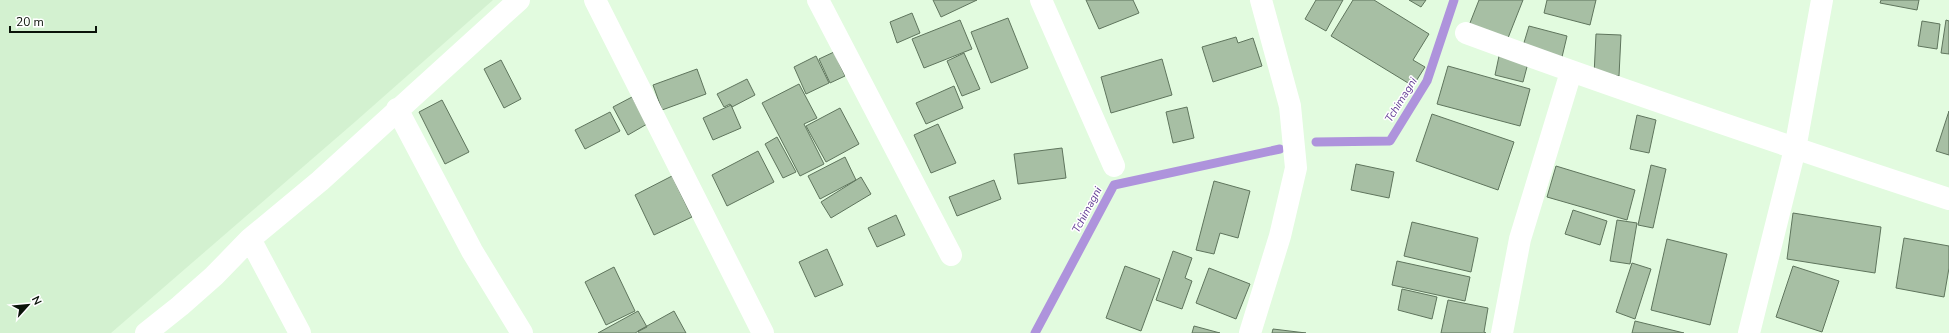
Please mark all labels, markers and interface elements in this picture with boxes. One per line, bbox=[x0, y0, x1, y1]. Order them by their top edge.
scale bar bbox=[10, 8, 96, 34]
text: 20 m bbox=[16, 14, 44, 30]
water label: Tchimagni bbox=[1381, 74, 1421, 125]
water label: Tchimagni bbox=[1069, 184, 1106, 236]
north arrow bbox=[8, 285, 48, 325]
text: N bbox=[28, 294, 45, 308]

